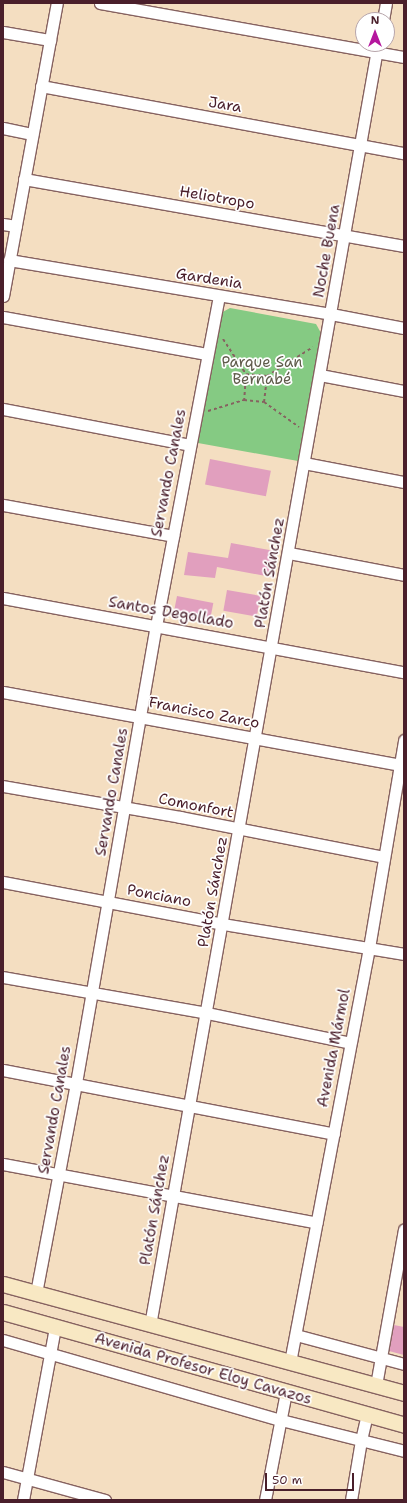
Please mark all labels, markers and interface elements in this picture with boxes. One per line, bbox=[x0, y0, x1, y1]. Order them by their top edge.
north arrow bbox=[355, 12, 395, 52]
text: N bbox=[371, 13, 379, 28]
street label: Jara bbox=[207, 93, 243, 117]
street label: Heliotropo bbox=[178, 183, 256, 213]
street label: Noche Buena bbox=[310, 203, 344, 299]
street label: Gardenia bbox=[175, 265, 243, 293]
park label: Parque San Bernabé bbox=[222, 353, 302, 388]
street label: Servando Canales bbox=[148, 408, 190, 538]
street label: Platón Sánchez bbox=[251, 516, 289, 630]
street label: Santos Degollado bbox=[107, 593, 235, 633]
street label: Francisco Zarco bbox=[147, 693, 261, 733]
street label: Servando Canales bbox=[92, 726, 132, 858]
street label: Comonfort bbox=[157, 790, 235, 822]
street label: Platón Sánchez bbox=[194, 835, 232, 949]
street label: Ponciano bbox=[125, 881, 193, 911]
street label: Avenida Mármol bbox=[314, 987, 354, 1109]
street label: Servando Canales bbox=[35, 1044, 75, 1176]
street label: Platón Sánchez bbox=[136, 1153, 174, 1267]
street label: Avenida Profesor Eloy Cavazos bbox=[92, 1329, 314, 1409]
scale bar bbox=[267, 1465, 356, 1491]
text: 50 m bbox=[272, 1472, 302, 1488]

